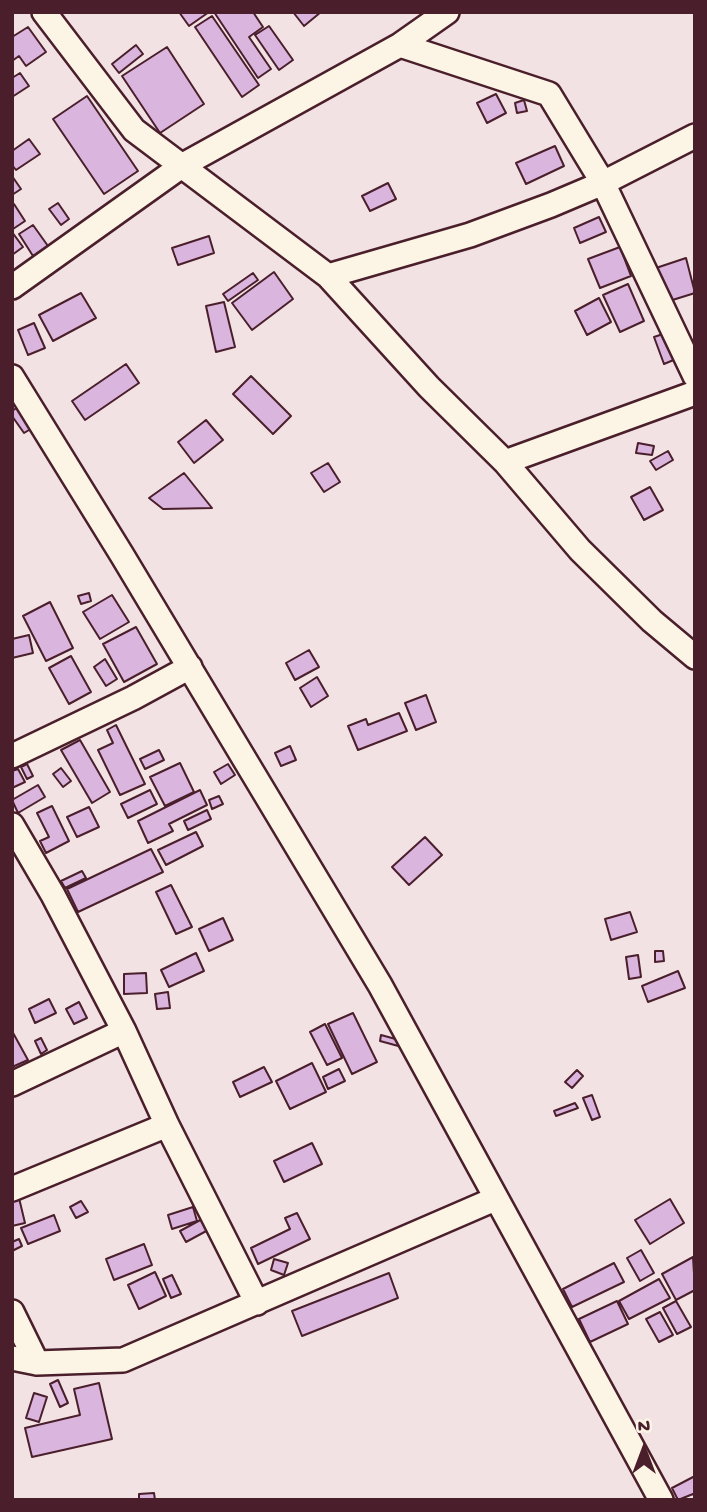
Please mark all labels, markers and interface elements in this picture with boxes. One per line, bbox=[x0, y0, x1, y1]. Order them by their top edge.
north arrow bbox=[609, 1414, 679, 1484]
text: N bbox=[638, 1416, 650, 1439]

